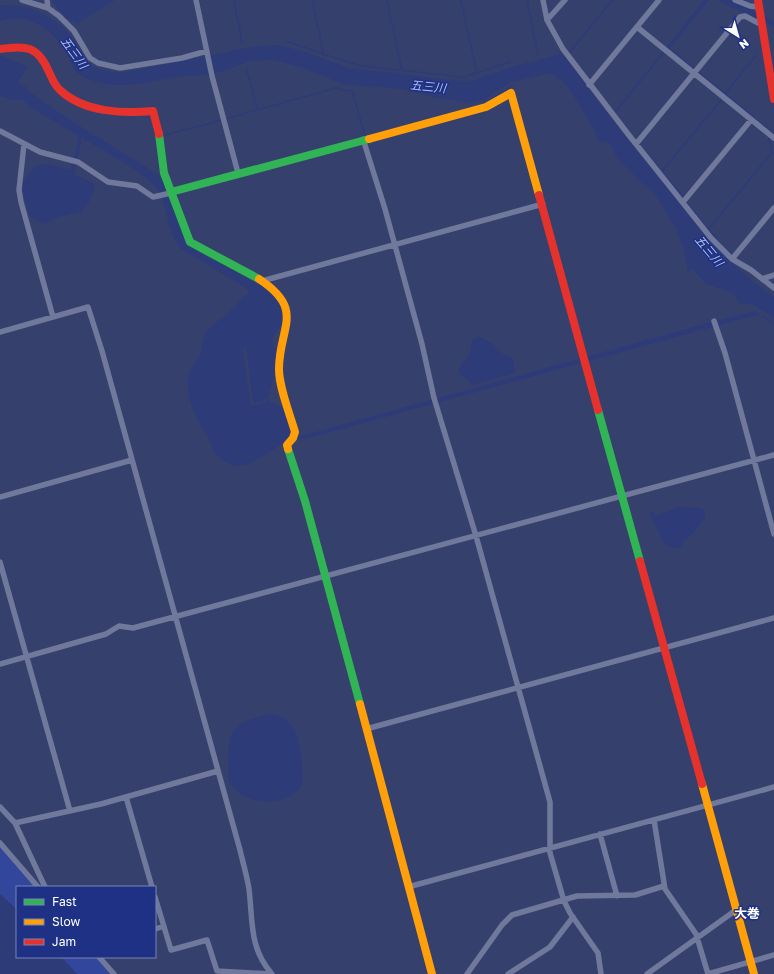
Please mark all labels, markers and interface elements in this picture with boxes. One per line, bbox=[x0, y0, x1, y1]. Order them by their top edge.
north arrow bbox=[718, 16, 758, 56]
water label: 五三川 bbox=[58, 34, 92, 73]
text: N bbox=[737, 37, 752, 52]
water label: 五三川 bbox=[409, 77, 449, 96]
water label: 五三川 bbox=[692, 232, 728, 271]
legend bbox=[16, 886, 156, 958]
text: Fast bbox=[52, 894, 77, 909]
district label: 大巻 bbox=[734, 905, 760, 921]
text: Slow bbox=[52, 914, 80, 929]
text: Jam bbox=[52, 934, 76, 949]

